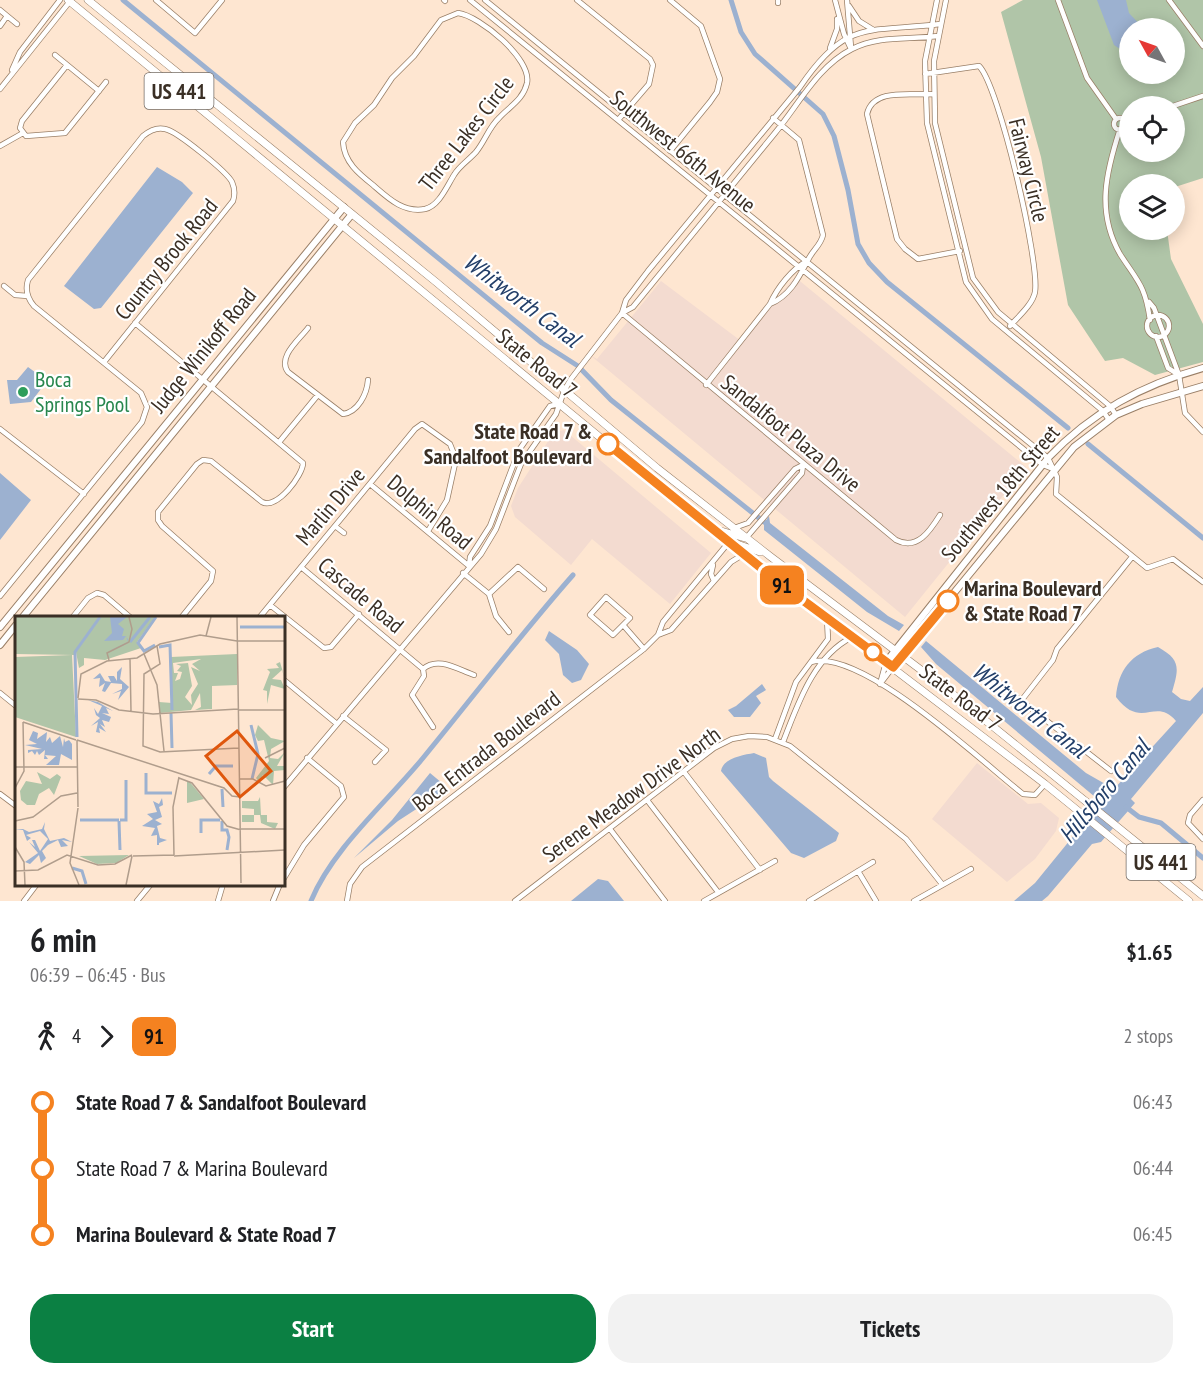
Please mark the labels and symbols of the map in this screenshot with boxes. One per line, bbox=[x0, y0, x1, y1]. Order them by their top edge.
north arrow bbox=[1119, 18, 1185, 84]
street label: Three Lakes Circle bbox=[412, 70, 520, 196]
road number: US 441 bbox=[144, 73, 213, 109]
street label: Southwest 66th Avenue bbox=[604, 84, 762, 218]
street label: Fairway Circle bbox=[1003, 115, 1055, 225]
street label: Country Brook Road bbox=[109, 193, 223, 325]
water label: Whitworth Canal bbox=[457, 246, 588, 355]
street label: Judge Winikoff Road bbox=[144, 282, 262, 419]
street label: State Road 7 bbox=[491, 322, 583, 404]
place label: Boca Springs Pool bbox=[35, 365, 130, 418]
street label: Sandalfoot Plaza Drive bbox=[715, 368, 867, 498]
marker: Boca Springs Pool bbox=[16, 385, 30, 399]
place label: State Road 7 & Sandalfoot Boulevard bbox=[424, 417, 592, 470]
street label: Southwest 18th Street bbox=[935, 419, 1065, 567]
marker: State Road 7 & Sandalfoot Boulevard bbox=[597, 433, 619, 455]
street label: Marlin Drive bbox=[289, 461, 371, 551]
street label: Dolphin Road bbox=[382, 468, 478, 556]
street label: Cascade Road bbox=[312, 551, 410, 639]
line badge: 91 bbox=[755, 566, 809, 604]
place label: Marina Boulevard & State Road 7 bbox=[964, 574, 1102, 627]
marker: Marina Boulevard & State Road 7 bbox=[937, 590, 959, 612]
inset map bbox=[15, 616, 285, 886]
unlabelled marker bbox=[864, 643, 882, 661]
water label: Whitworth Canal bbox=[966, 655, 1096, 766]
street label: State Road 7 bbox=[914, 657, 1008, 737]
street label: Boca Entrada Boulevard bbox=[406, 684, 566, 818]
street label: Serene Meadow Drive North bbox=[537, 720, 725, 868]
water label: Hillsboro Canal bbox=[1052, 731, 1158, 849]
road number: US 441 bbox=[1126, 844, 1196, 880]

